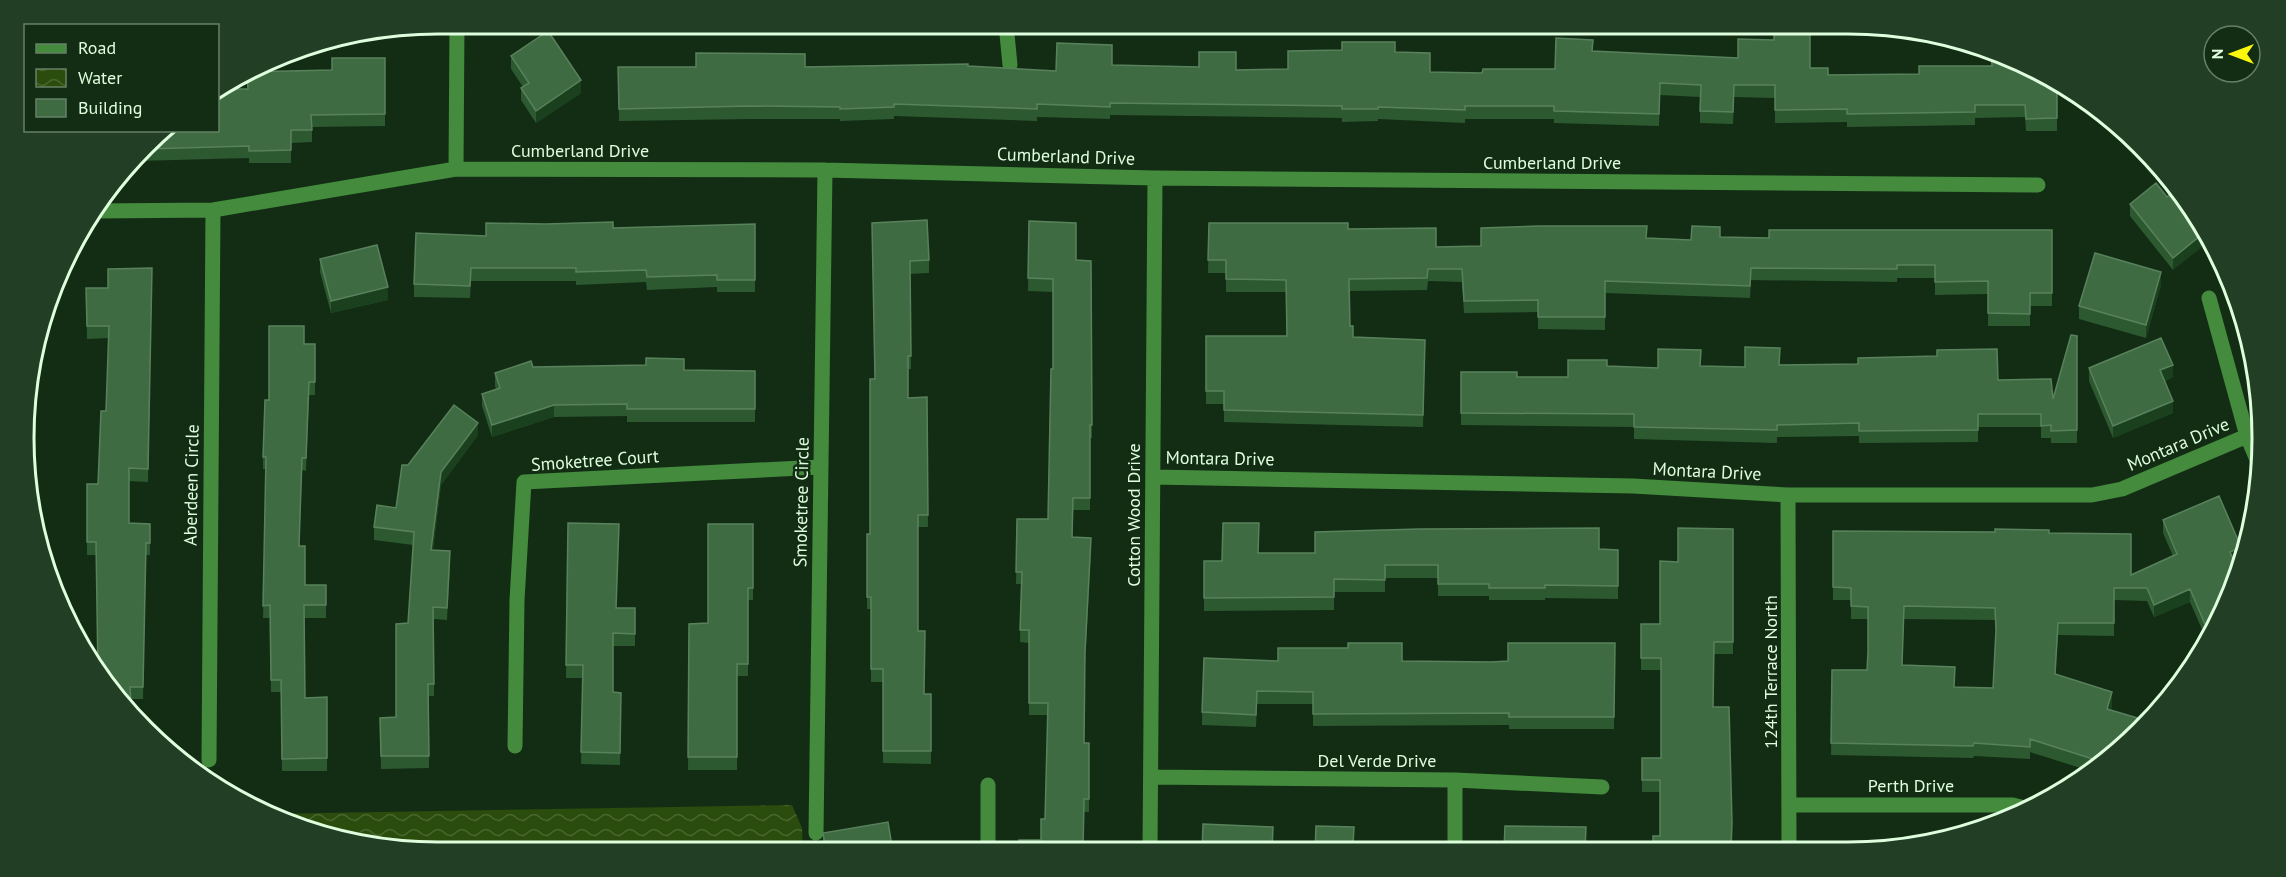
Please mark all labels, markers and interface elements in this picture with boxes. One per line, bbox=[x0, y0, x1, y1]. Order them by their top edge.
legend bbox=[24, 24, 219, 132]
north arrow bbox=[2202, 24, 2262, 84]
text: Road bbox=[78, 36, 116, 59]
text: N bbox=[2207, 49, 2227, 59]
text: Water bbox=[78, 66, 122, 89]
text: Building bbox=[78, 96, 142, 119]
street label: Cumberland Drive bbox=[511, 139, 649, 162]
street label: Cumberland Drive bbox=[997, 142, 1135, 170]
street label: Cumberland Drive bbox=[1483, 151, 1621, 174]
street label: Montara Drive bbox=[2123, 412, 2233, 476]
street label: Aberdeen Circle bbox=[178, 424, 204, 546]
street label: Smoketree Circle bbox=[788, 437, 814, 567]
street label: Cotton Wood Drive bbox=[1122, 443, 1145, 587]
street label: Smoketree Court bbox=[530, 444, 660, 476]
street label: Montara Drive bbox=[1165, 446, 1275, 470]
street label: Montara Drive bbox=[1652, 457, 1762, 485]
street label: 124th Terrace North bbox=[1759, 595, 1782, 749]
street label: Del Verde Drive bbox=[1318, 749, 1436, 772]
street label: Perth Drive bbox=[1868, 774, 1954, 797]

